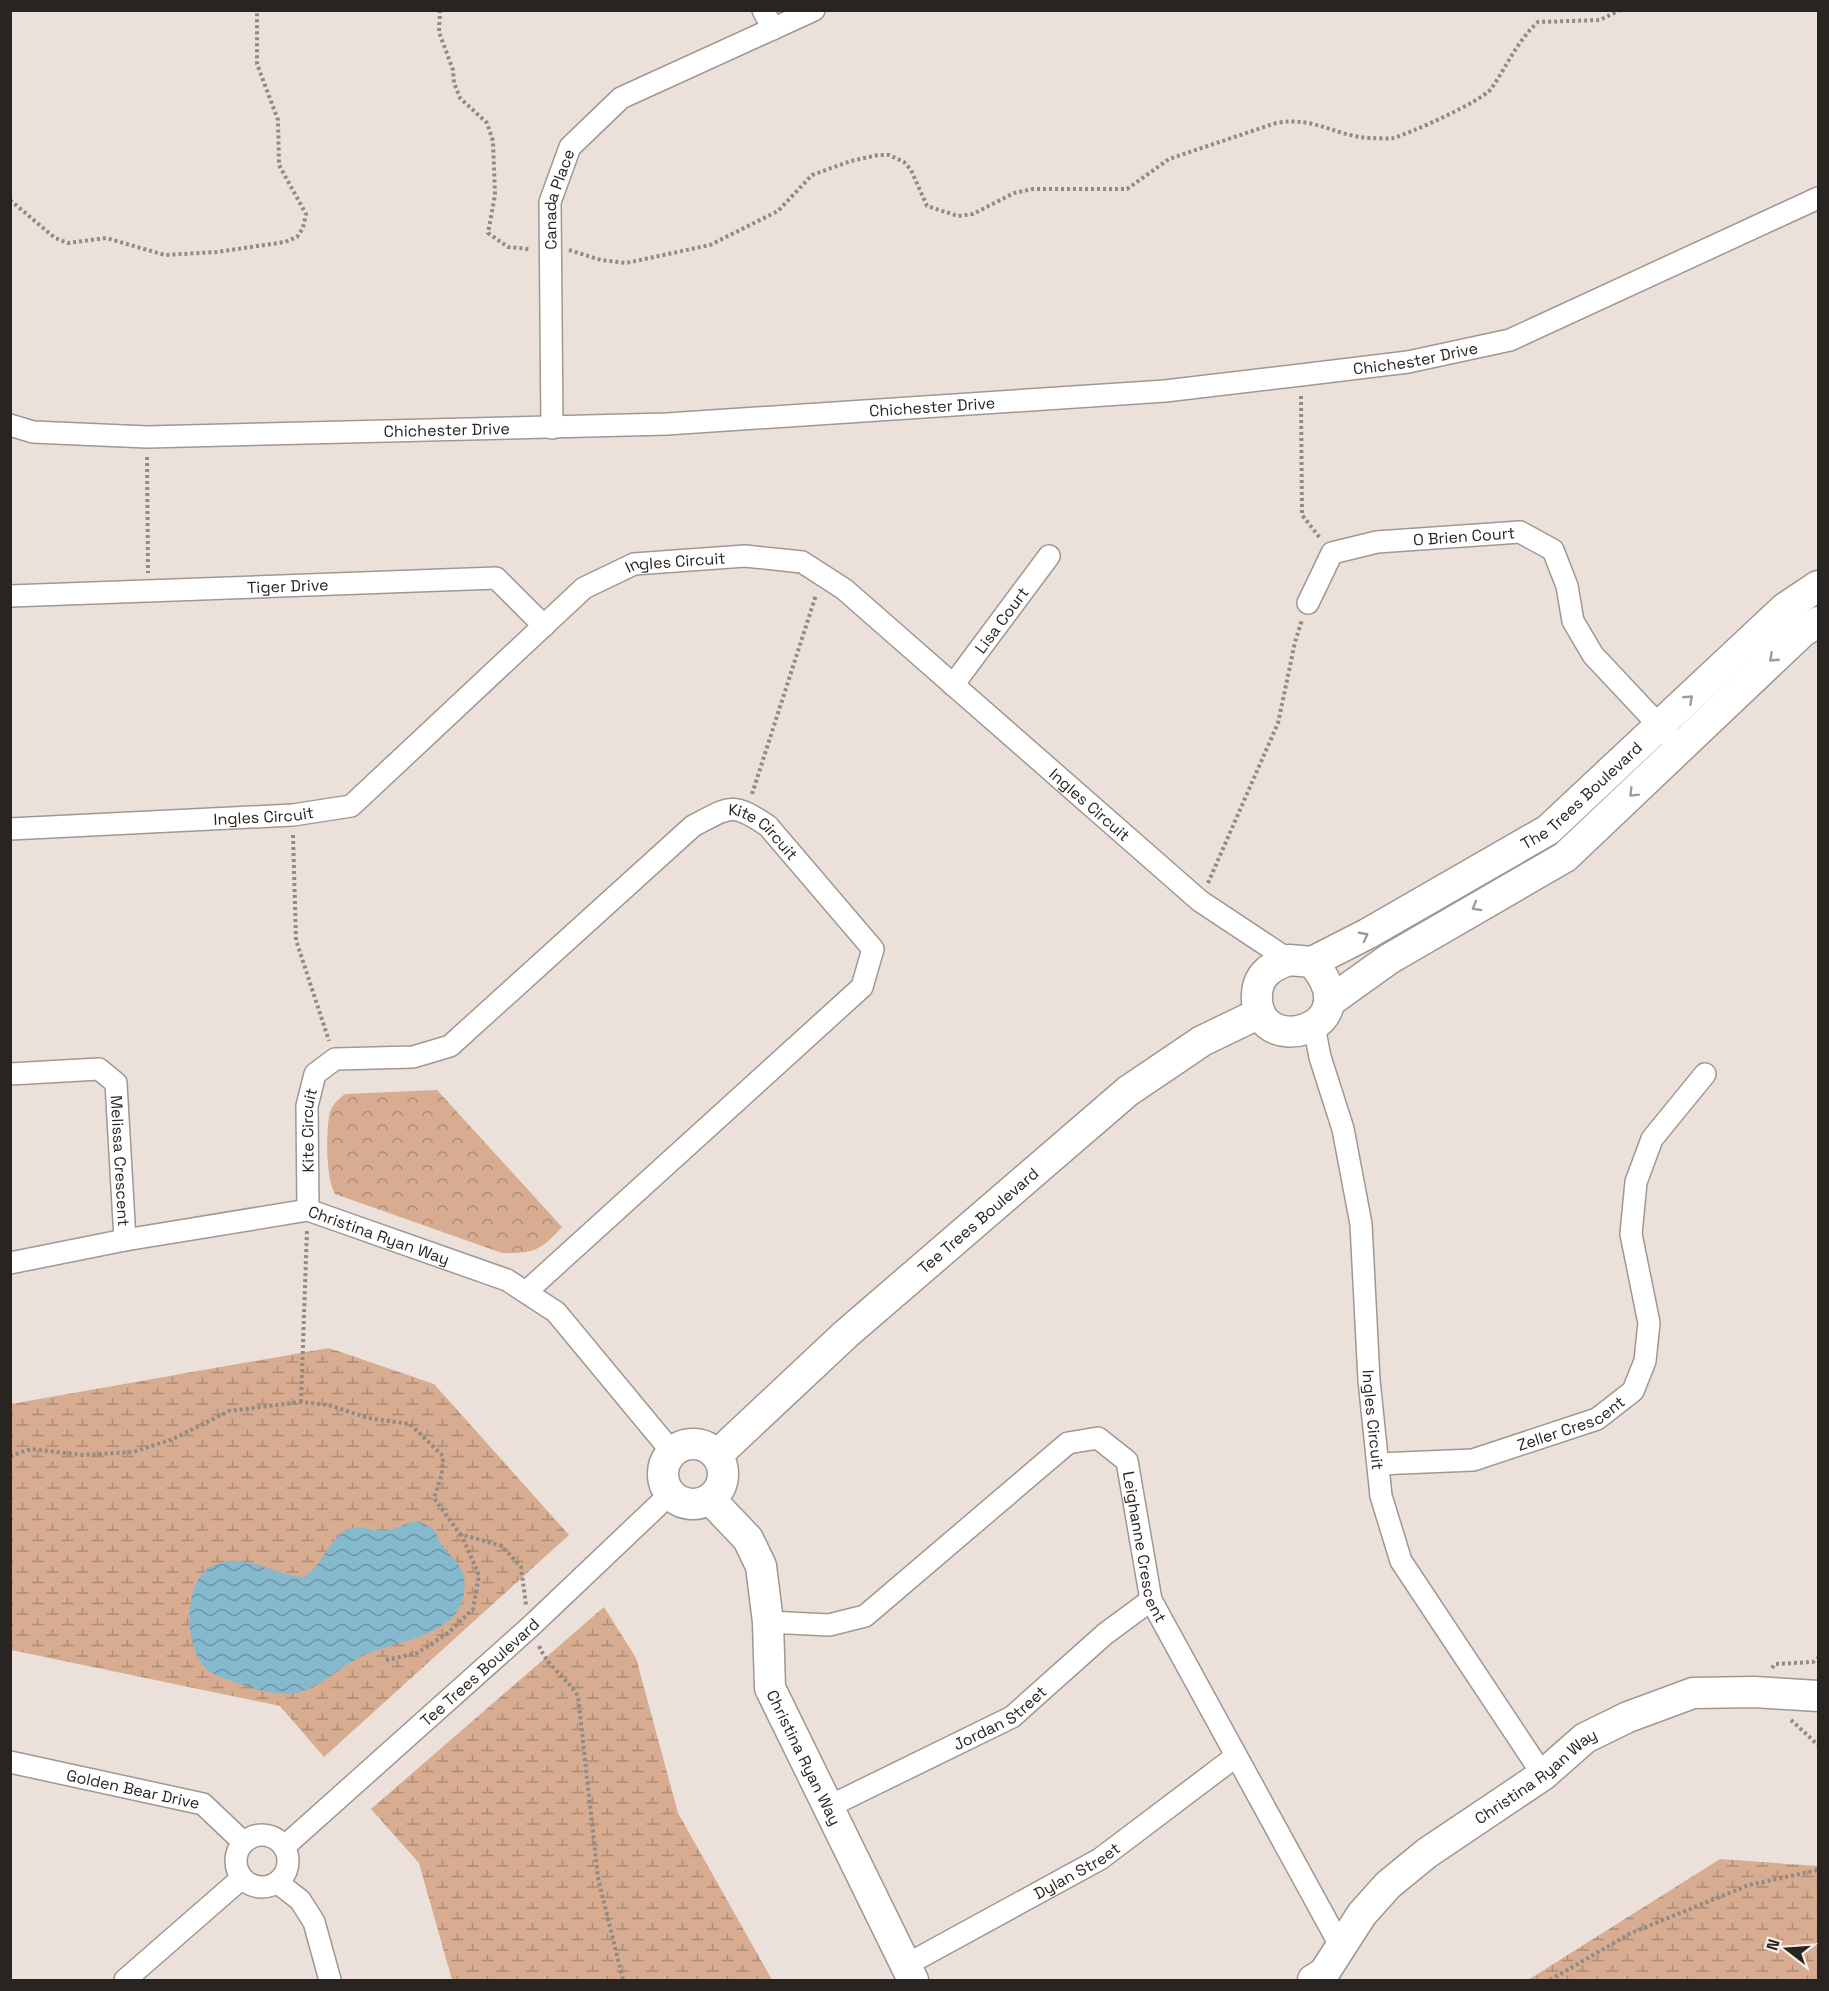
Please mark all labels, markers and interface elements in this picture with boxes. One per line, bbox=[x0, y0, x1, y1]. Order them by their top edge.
street label: Canada Place bbox=[540, 146, 579, 250]
street label: Chichester Drive bbox=[1352, 337, 1480, 380]
street label: Chichester Drive bbox=[868, 392, 996, 422]
street label: Chichester Drive bbox=[383, 418, 510, 442]
street label: O Brien Court bbox=[1412, 522, 1516, 550]
street label: Ingles Circuit bbox=[622, 547, 726, 578]
street label: Tiger Drive bbox=[247, 574, 329, 598]
street label: Lisa Court bbox=[970, 583, 1033, 658]
one-way arrow bbox=[1770, 651, 1781, 662]
one-way arrow bbox=[1682, 695, 1693, 706]
street label: The Trees Boulevard bbox=[1517, 737, 1647, 854]
street label: Ingles Circuit bbox=[1045, 764, 1134, 846]
one-way arrow bbox=[1629, 786, 1640, 797]
street label: Kite Circuit bbox=[728, 799, 802, 865]
street label: Ingles Circuit bbox=[213, 802, 315, 830]
one-way arrow bbox=[1472, 900, 1482, 912]
one-way arrow bbox=[1358, 932, 1368, 943]
street label: Kite Circuit bbox=[297, 1086, 322, 1173]
street label: Melissa Crescent bbox=[106, 1095, 134, 1227]
street label: Tee Trees Boulevard bbox=[913, 1163, 1043, 1279]
street label: Christina Ryan Way bbox=[305, 1201, 452, 1270]
street label: Ingles Circuit bbox=[1357, 1369, 1388, 1471]
street label: Zeller Crescent bbox=[1514, 1391, 1629, 1456]
street label: Leighanne Crescent bbox=[1118, 1470, 1171, 1626]
street label: Tee Trees Boulevard bbox=[416, 1614, 544, 1731]
street label: Jordan Street bbox=[950, 1681, 1051, 1755]
street label: Christina Ryan Way bbox=[762, 1687, 846, 1829]
street label: Christina Ryan Way bbox=[1471, 1724, 1600, 1829]
street label: Golden Bear Drive bbox=[64, 1765, 202, 1814]
street label: Dylan Street bbox=[1030, 1838, 1124, 1904]
north arrow bbox=[1757, 1919, 1817, 1979]
text: N bbox=[1762, 1937, 1785, 1953]

